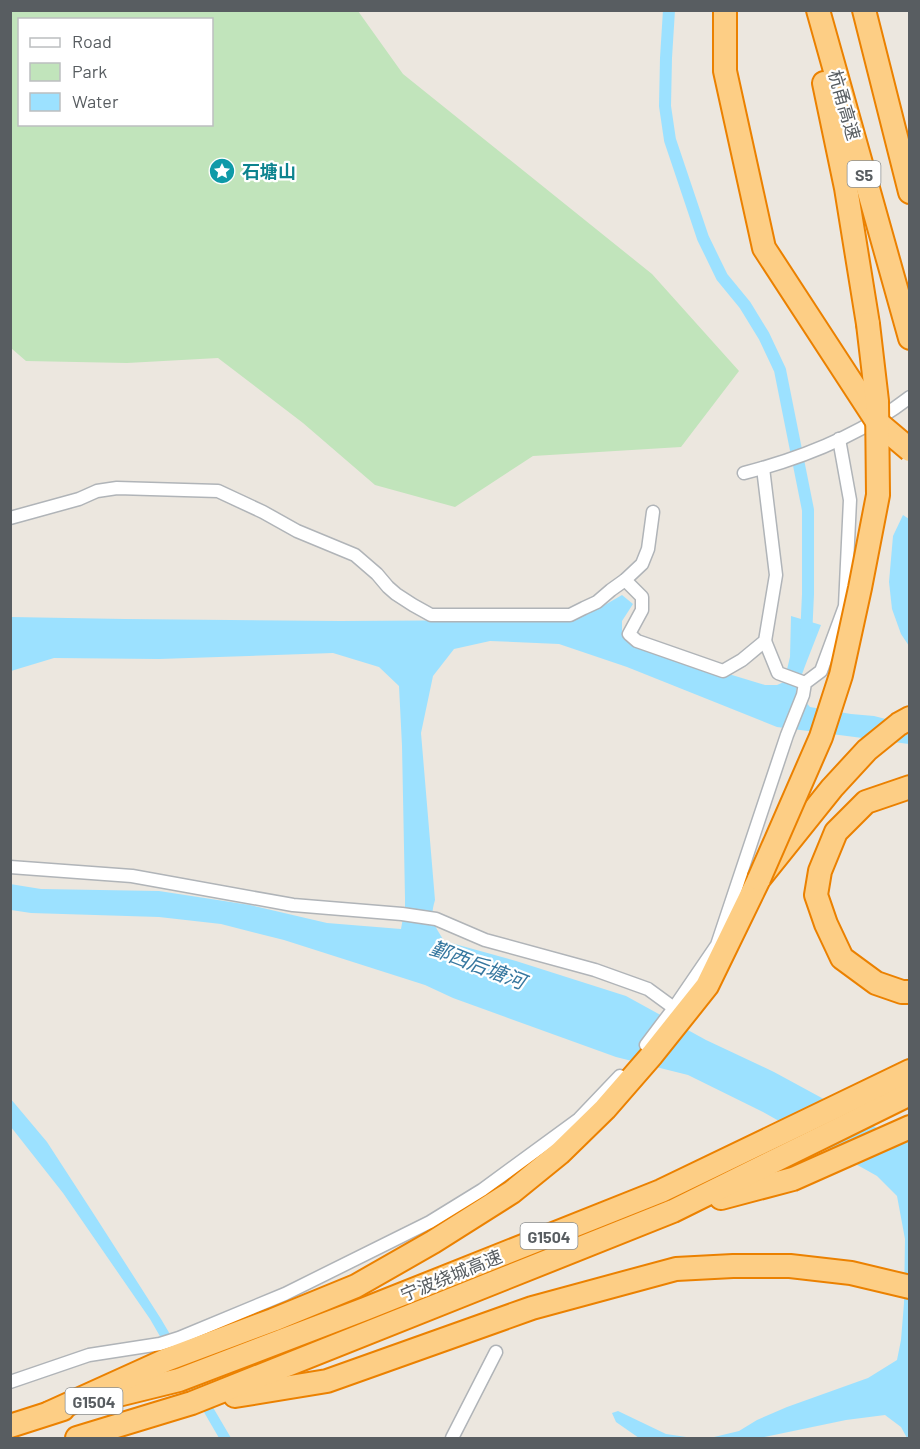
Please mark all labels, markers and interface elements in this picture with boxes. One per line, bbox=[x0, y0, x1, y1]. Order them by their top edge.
legend bbox=[18, 18, 213, 126]
text: Road bbox=[72, 30, 112, 52]
text: Park bbox=[72, 60, 107, 82]
street label: 杭甬高速 bbox=[825, 67, 865, 143]
text: Water bbox=[72, 90, 119, 112]
place icon: 石塘山 bbox=[207, 156, 237, 186]
place label: 石塘山 bbox=[242, 160, 296, 182]
road number: S5 bbox=[848, 161, 880, 187]
water label: 鄞西后塘河 bbox=[427, 935, 533, 995]
road number: G1504 bbox=[520, 1223, 578, 1249]
street label: 宁波绕城高速 bbox=[397, 1245, 505, 1305]
road number: G1504 bbox=[66, 1388, 122, 1414]

